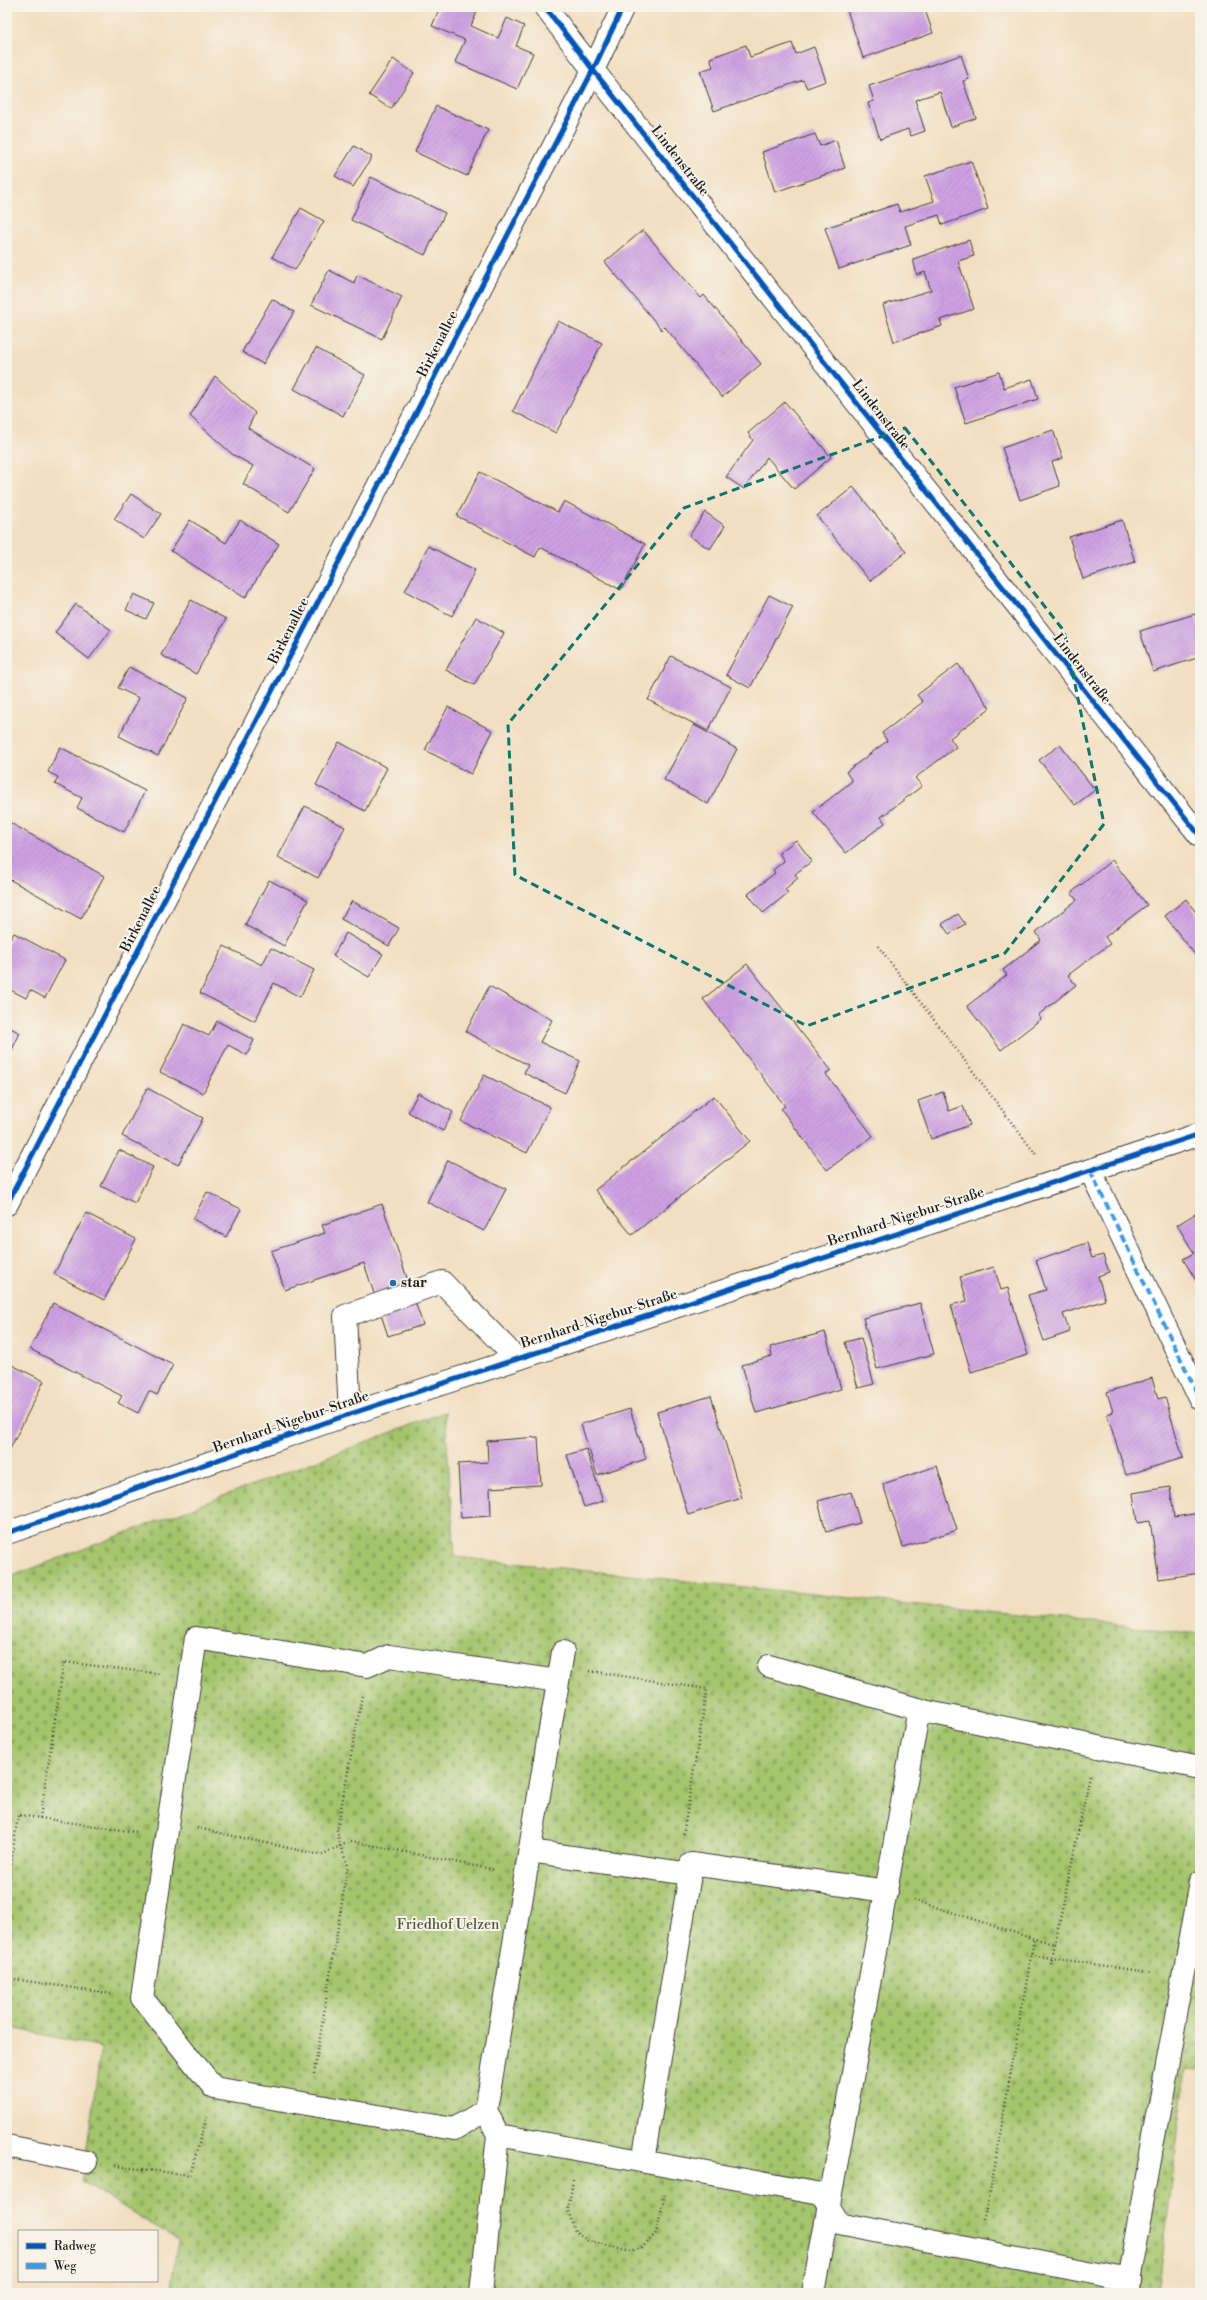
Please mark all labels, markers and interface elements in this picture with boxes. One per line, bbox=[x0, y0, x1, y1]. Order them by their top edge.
street label: Lindenstraße bbox=[647, 122, 713, 200]
street label: Birkenallee bbox=[413, 308, 462, 381]
street label: Lindenstraße bbox=[848, 376, 914, 454]
street label: Birkenallee bbox=[264, 595, 313, 668]
street label: Lindenstraße bbox=[1049, 630, 1115, 708]
street label: Birkenallee bbox=[116, 883, 165, 956]
street label: Bernhard-Nigebur-Straße bbox=[824, 1183, 987, 1251]
place label: star bbox=[401, 1274, 427, 1292]
marker: star bbox=[388, 1278, 398, 1288]
street label: Bernhard-Nigebur-Straße bbox=[517, 1285, 680, 1353]
street label: Bernhard-Nigebur-Straße bbox=[210, 1387, 371, 1457]
park label: Friedhof Uelzen bbox=[397, 1916, 500, 1934]
legend bbox=[18, 2230, 158, 2282]
text: Radweg bbox=[54, 2239, 97, 2254]
text: Weg bbox=[53, 2259, 77, 2274]

